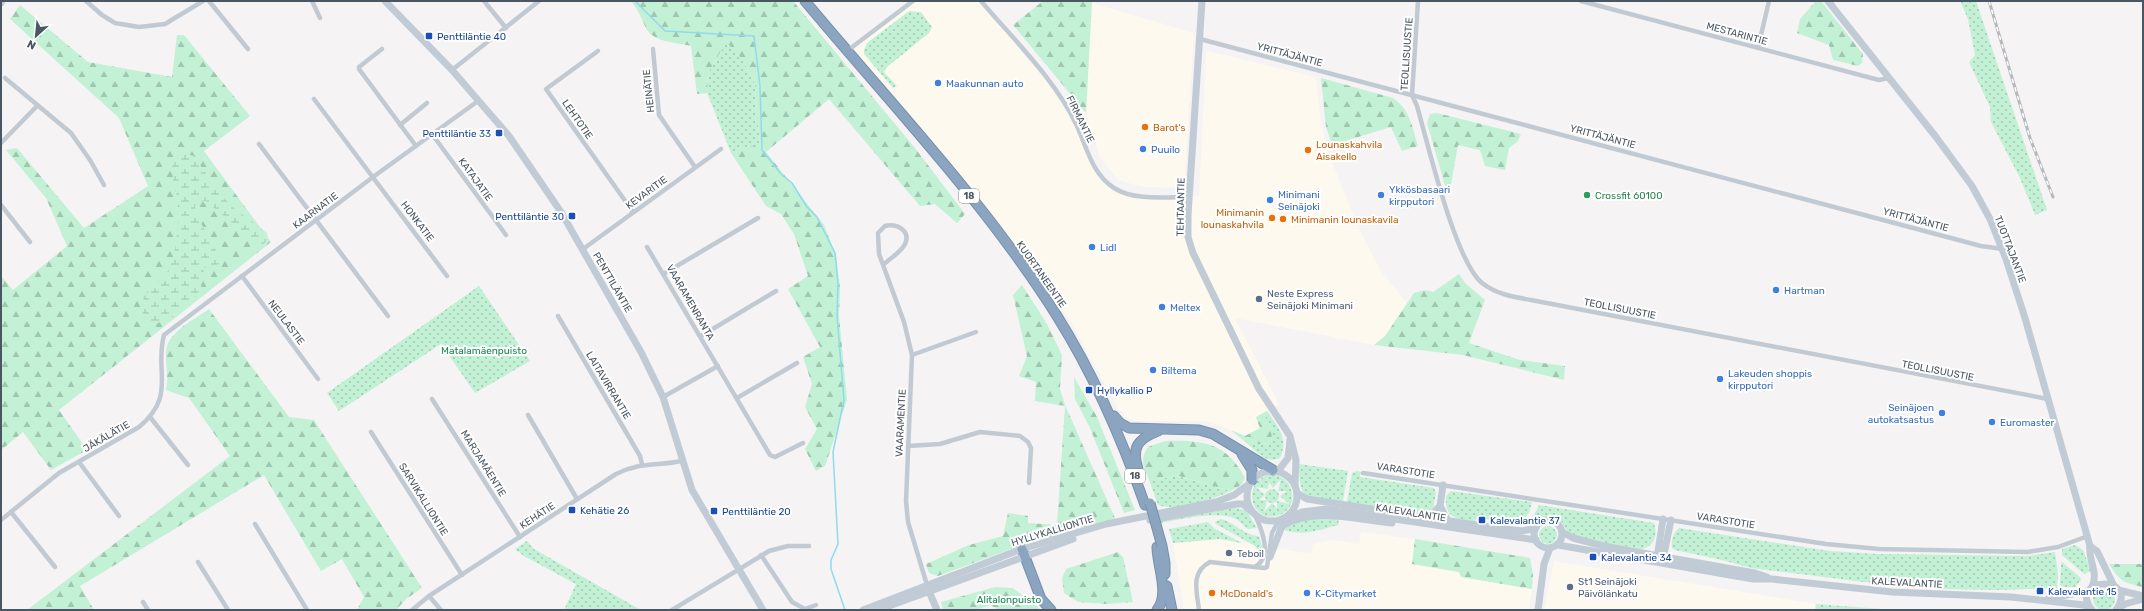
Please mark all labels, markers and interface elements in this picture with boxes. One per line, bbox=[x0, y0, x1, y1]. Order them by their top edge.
north arrow bbox=[16, 16, 56, 56]
street label: TEOLLISUUSTIE bbox=[1398, 17, 1416, 91]
street label: MESTARINTIE bbox=[1705, 20, 1769, 48]
marker: Penttiläntie 40 bbox=[424, 31, 434, 41]
place label: Penttiläntie 40 bbox=[437, 31, 506, 43]
text: N bbox=[25, 37, 38, 52]
street label: YRITTÄJÄNTIE bbox=[1256, 40, 1324, 70]
street label: HEINÄTIE bbox=[641, 69, 657, 113]
marker: Maakunnan auto bbox=[933, 78, 943, 88]
place label: Maakunnan auto bbox=[946, 78, 1024, 90]
street label: FIRMANTIE bbox=[1063, 94, 1097, 145]
street label: LEHTOTIE bbox=[559, 97, 595, 142]
marker: Barot's bbox=[1140, 122, 1150, 132]
place label: Barot's bbox=[1153, 122, 1186, 134]
street label: YRITTÄJÄNTIE bbox=[1569, 122, 1637, 152]
place label: Penttiläntie 33 bbox=[422, 128, 491, 140]
marker: Penttiläntie 33 bbox=[494, 128, 504, 138]
place label: Lounaskahvila Aisakello bbox=[1316, 139, 1382, 163]
marker: Puuilo bbox=[1138, 144, 1148, 154]
place label: Puuilo bbox=[1151, 144, 1180, 156]
marker: Lounaskahvila Aisakello bbox=[1303, 145, 1313, 155]
street label: KATAJATIE bbox=[456, 156, 495, 203]
street label: KEVARITIE bbox=[623, 174, 670, 212]
street label: TEHTAANTIE bbox=[1174, 177, 1188, 237]
place label: Ykkösbasaari kirpputori bbox=[1389, 184, 1450, 208]
road number: 18 bbox=[959, 189, 979, 203]
place label: Minimani Seinäjoki bbox=[1278, 189, 1320, 213]
street label: KAARNATIE bbox=[291, 190, 341, 232]
marker: Ykkösbasaari kirpputori bbox=[1376, 190, 1386, 200]
marker: Crossfit 60100 bbox=[1582, 190, 1592, 200]
place label: Crossfit 60100 bbox=[1595, 190, 1663, 202]
marker: Minimani Seinäjoki bbox=[1265, 195, 1275, 205]
street label: HONKATIE bbox=[398, 199, 436, 244]
street label: YRITTÄJÄNTIE bbox=[1882, 205, 1950, 235]
place label: Minimanin lounaskahvila bbox=[1201, 207, 1264, 231]
place label: Penttiläntie 30 bbox=[495, 211, 564, 223]
marker: Penttiläntie 30 bbox=[567, 211, 577, 221]
marker: Minimanin lounaskahvila bbox=[1267, 213, 1277, 223]
marker: Minimanin lounaskavila bbox=[1278, 214, 1288, 224]
place label: Minimanin lounaskavila bbox=[1291, 214, 1399, 226]
street label: TUOTTAJANTIE bbox=[1992, 214, 2028, 285]
street label: KUORTANEENTIE bbox=[1014, 239, 1069, 310]
marker: Lidl bbox=[1087, 242, 1097, 252]
place label: Lidl bbox=[1100, 242, 1116, 254]
street label: PENTTILÄNTIE bbox=[590, 250, 634, 315]
street label: VAARAMENRANTA bbox=[664, 262, 717, 343]
marker: Hartman bbox=[1771, 285, 1781, 295]
place label: Hartman bbox=[1784, 285, 1825, 297]
place label: Neste Express Seinäjoki Minimani bbox=[1267, 288, 1353, 312]
marker: Neste Express Seinäjoki Minimani bbox=[1254, 294, 1264, 304]
street label: TEOLLISUUSTIE bbox=[1583, 296, 1657, 322]
street label: NEULASTIE bbox=[265, 298, 307, 347]
marker: Meltex bbox=[1157, 302, 1167, 312]
place label: Meltex bbox=[1170, 302, 1201, 314]
park label: Matalamäenpuisto bbox=[441, 345, 527, 357]
street label: LAITAVIRRANTIE bbox=[583, 349, 633, 422]
street label: TEOLLISUUSTIE bbox=[1901, 358, 1975, 384]
marker: Biltema bbox=[1148, 365, 1158, 375]
place label: Biltema bbox=[1161, 365, 1196, 377]
place label: Lakeuden shoppis kirpputori bbox=[1728, 368, 1812, 392]
marker: Lakeuden shoppis kirpputori bbox=[1715, 374, 1725, 384]
marker: Hyllykallio P bbox=[1084, 385, 1094, 395]
place label: Hyllykallio P bbox=[1097, 385, 1153, 397]
street label: VAARAMENTIE bbox=[893, 389, 909, 457]
place label: Seinäjoen autokatsastus bbox=[1868, 402, 1934, 426]
marker: Seinäjoen autokatsastus bbox=[1937, 408, 1947, 418]
marker: Euromaster bbox=[1987, 417, 1997, 427]
place label: Euromaster bbox=[2000, 417, 2054, 429]
street label: JÄKÄLÄTIE bbox=[81, 419, 132, 455]
street label: MARJAMÄENTIE bbox=[458, 428, 508, 499]
street label: VARASTOTIE bbox=[1376, 460, 1436, 482]
street label: SARVIKALLIONTIE bbox=[396, 461, 450, 538]
road number: 18 bbox=[1125, 469, 1145, 483]
street label: KEHÄTIE bbox=[518, 500, 557, 532]
street label: KALEVALANTIE bbox=[1375, 502, 1447, 524]
marker: Kehätie 26 bbox=[567, 505, 577, 515]
place label: Kehätie 26 bbox=[580, 505, 629, 517]
marker: Penttiläntie 20 bbox=[709, 506, 719, 516]
place label: Penttiläntie 20 bbox=[722, 506, 791, 518]
street label: VARASTOTIE bbox=[1696, 510, 1756, 532]
street label: HYLLYKALLIONTIE bbox=[1010, 513, 1095, 549]
marker: Kalevalantie 37 bbox=[1477, 515, 1487, 525]
place label: Kalevalantie 37 bbox=[1490, 515, 1560, 527]
marker: Teboil bbox=[1224, 548, 1234, 558]
place label: Teboil bbox=[1237, 548, 1264, 560]
marker: Kalevalantie 34 bbox=[1588, 552, 1598, 562]
place label: Kalevalantie 34 bbox=[1601, 552, 1672, 564]
street label: KALEVALANTIE bbox=[1871, 575, 1943, 591]
place label: St1 Seinäjoki Päivölänkatu bbox=[1578, 576, 1638, 600]
marker: St1 Seinäjoki Päivölänkatu bbox=[1565, 582, 1575, 592]
marker: Kalevalantie 15 bbox=[2035, 586, 2045, 596]
place label: Kalevalantie 15 bbox=[2048, 586, 2117, 598]
marker: McDonald's bbox=[1207, 588, 1217, 598]
place label: McDonald's bbox=[1220, 588, 1273, 600]
marker: K-Citymarket bbox=[1302, 588, 1312, 598]
place label: K-Citymarket bbox=[1315, 588, 1376, 600]
park label: Alitalonpuisto bbox=[977, 594, 1041, 606]

